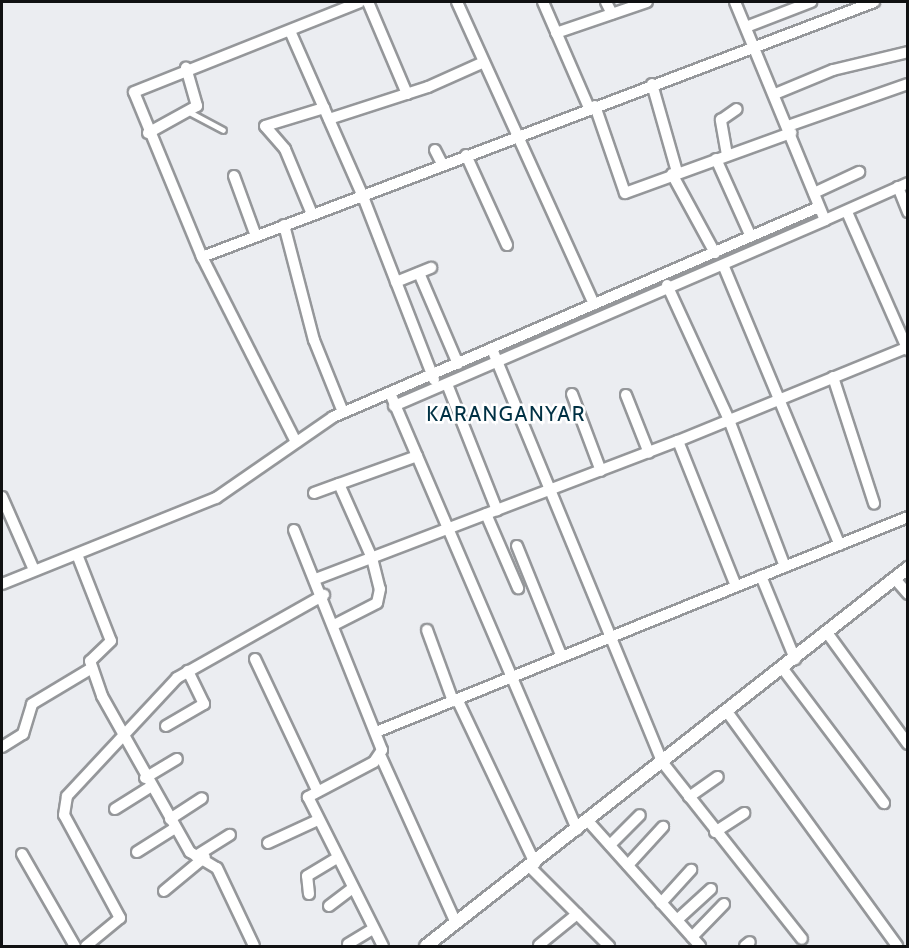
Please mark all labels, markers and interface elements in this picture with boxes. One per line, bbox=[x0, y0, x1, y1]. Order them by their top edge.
district label: KARANGANYAR bbox=[426, 401, 586, 427]

